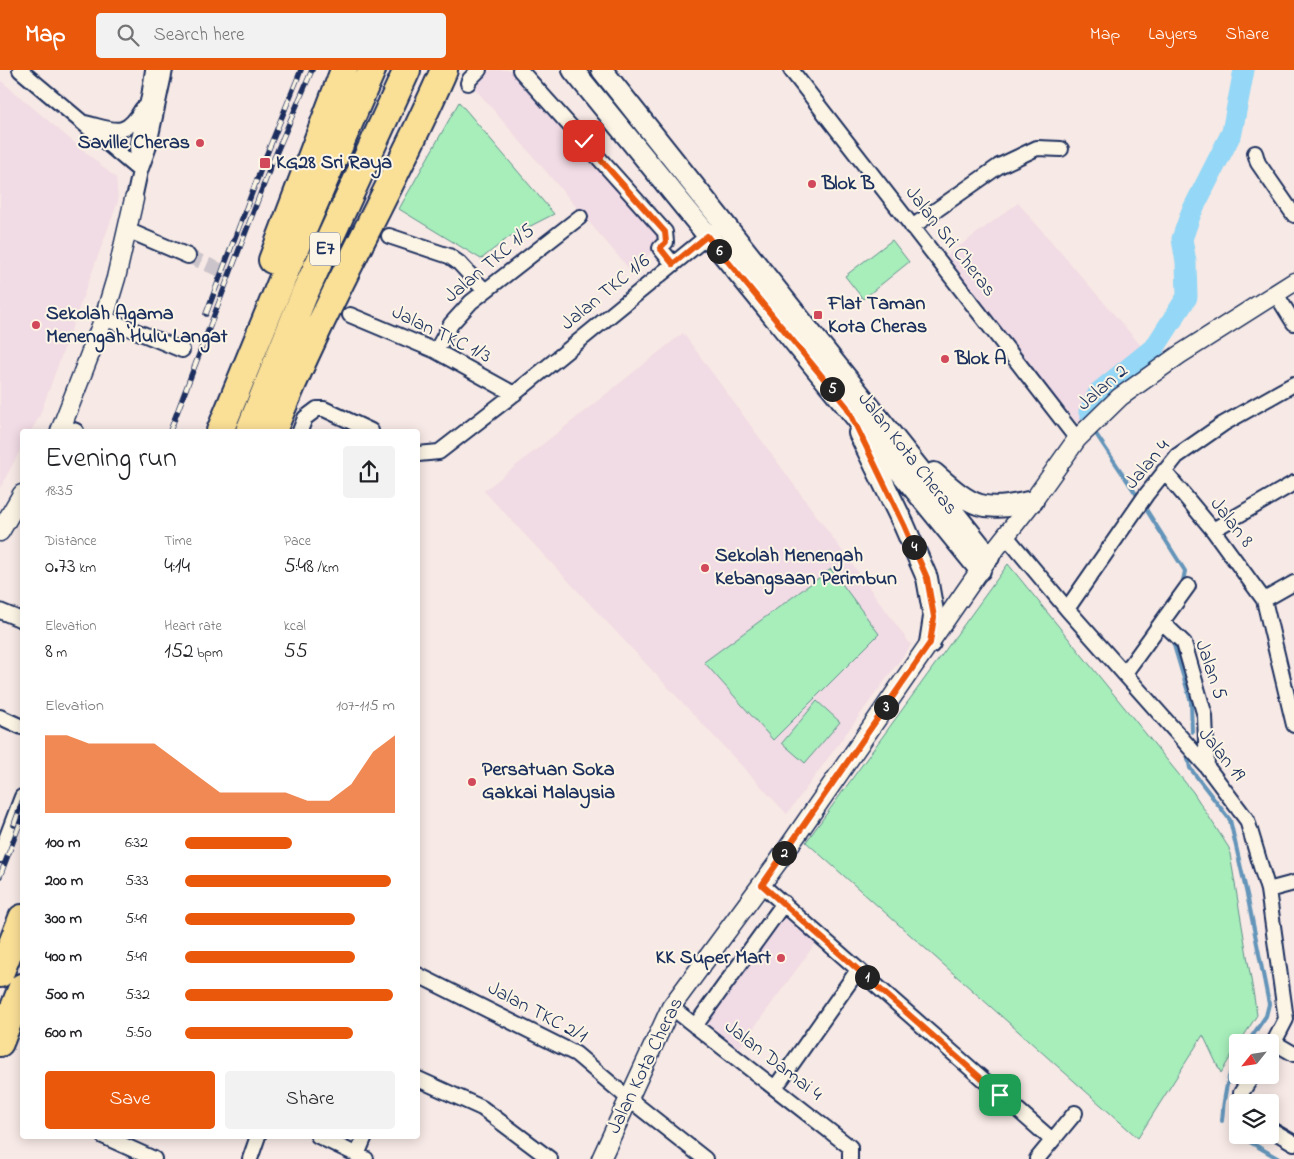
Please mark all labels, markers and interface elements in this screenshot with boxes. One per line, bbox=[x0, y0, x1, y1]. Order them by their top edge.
search box bbox=[96, 13, 446, 58]
text: Map bbox=[25, 18, 66, 53]
icon: search bbox=[114, 21, 142, 49]
text: Search here bbox=[154, 22, 245, 49]
text: Map bbox=[1090, 22, 1120, 48]
text: Layers bbox=[1148, 22, 1198, 48]
text: Share bbox=[1226, 22, 1269, 48]
pin bbox=[563, 120, 605, 162]
icon: check bbox=[570, 127, 598, 155]
place label: Saville Cheras bbox=[78, 129, 190, 158]
marker: Saville Cheras bbox=[194, 137, 206, 149]
place label: KG28 Sri Raya bbox=[276, 149, 392, 179]
marker: KG28 Sri Raya bbox=[258, 156, 272, 170]
place label: Blok B bbox=[821, 170, 875, 199]
marker: Blok B bbox=[806, 178, 818, 190]
street label: Jalan Sri Cheras bbox=[897, 180, 1003, 304]
street label: Jalan TKC 1/5 bbox=[438, 217, 542, 311]
road number: E7 bbox=[310, 232, 340, 265]
pin: 6 bbox=[706, 238, 732, 264]
text: 6 bbox=[716, 241, 723, 262]
street label: Jalan TKC 1/6 bbox=[555, 248, 657, 338]
place label: Flat Taman Kota Cheras bbox=[827, 290, 927, 342]
street label: Jalan TKC 1/3 bbox=[386, 298, 496, 372]
place label: Sekolah Agama Menengah Hulu Langat bbox=[46, 300, 228, 353]
marker: Flat Taman Kota Cheras bbox=[812, 309, 824, 321]
marker: Sekolah Agama Menengah Hulu Langat bbox=[30, 319, 42, 331]
place label: Blok A bbox=[954, 345, 1007, 374]
marker: Blok A bbox=[939, 353, 951, 365]
street label: Jalan 2 bbox=[1071, 357, 1135, 418]
pin: 5 bbox=[820, 376, 844, 402]
text: 5 bbox=[828, 379, 837, 400]
street label: Jalan Kota Cheras bbox=[850, 386, 964, 522]
street label: Jalan 4 bbox=[1118, 434, 1178, 496]
text: Evening run bbox=[45, 439, 177, 480]
button: share bbox=[343, 446, 395, 498]
text: 18:35 bbox=[45, 479, 73, 503]
street label: Jalan 8 bbox=[1202, 492, 1260, 554]
text: Distance bbox=[45, 531, 97, 552]
text: Time bbox=[164, 531, 192, 552]
text: Pace bbox=[284, 531, 311, 552]
pin: 4 bbox=[902, 534, 926, 560]
text: 4 bbox=[912, 537, 917, 558]
place label: Sekolah Menengah Kebangsaan Perimbun bbox=[715, 542, 897, 595]
text: 0.73 bbox=[45, 552, 76, 582]
text: 4:14 bbox=[164, 552, 190, 582]
text: 5:48 bbox=[284, 552, 314, 582]
text: km bbox=[76, 558, 96, 579]
text: /km bbox=[314, 558, 339, 579]
marker: Sekolah Menengah Kebangsaan Perimbun bbox=[699, 562, 711, 574]
text: Elevation bbox=[45, 616, 96, 637]
text: Heart rate bbox=[164, 616, 222, 637]
text: kcal bbox=[284, 616, 306, 637]
street label: Jalan 5 bbox=[1186, 636, 1234, 704]
text: 8 bbox=[45, 637, 53, 667]
text: 152 bbox=[164, 637, 193, 667]
text: 55 bbox=[284, 637, 308, 667]
text: m bbox=[53, 643, 67, 664]
text: bpm bbox=[193, 643, 223, 664]
text: Elevation bbox=[45, 694, 104, 718]
text: 107–115 m bbox=[336, 694, 395, 718]
pin: 3 bbox=[874, 694, 898, 720]
text: 3 bbox=[884, 697, 889, 718]
street label: Jalan 19 bbox=[1190, 722, 1252, 788]
place label: Persatuan Soka Gakkai Malaysia bbox=[482, 756, 615, 809]
marker: Persatuan Soka Gakkai Malaysia bbox=[466, 776, 478, 788]
text: 100 m bbox=[45, 831, 80, 855]
text: 6:32 bbox=[125, 831, 148, 855]
pin: 2 bbox=[772, 840, 796, 866]
text: 2 bbox=[781, 843, 788, 864]
text: 200 m bbox=[45, 869, 83, 893]
text: 5:33 bbox=[125, 869, 149, 893]
text: 300 m bbox=[45, 907, 82, 931]
text: 5:49 bbox=[125, 907, 147, 931]
place label: KK Super Mart bbox=[655, 944, 771, 973]
text: 400 m bbox=[45, 945, 82, 969]
text: 5:49 bbox=[125, 945, 147, 969]
marker: KK Super Mart bbox=[775, 952, 787, 964]
pin: 1 bbox=[854, 964, 880, 990]
text: 1 bbox=[865, 967, 870, 988]
street label: Jalan TKC 2/1 bbox=[482, 975, 592, 1051]
text: 500 m bbox=[45, 983, 84, 1007]
text: 5:32 bbox=[125, 983, 150, 1007]
street label: Jalan Kota Cheras bbox=[600, 993, 692, 1139]
street label: Jalan Damai 4 bbox=[717, 1013, 829, 1109]
text: 600 m bbox=[45, 1021, 82, 1045]
text: 5:50 bbox=[125, 1021, 152, 1045]
north arrow bbox=[1229, 1034, 1279, 1084]
map controls bbox=[1229, 1034, 1279, 1144]
button: Save bbox=[45, 1071, 215, 1129]
button: Share bbox=[225, 1071, 395, 1129]
pin bbox=[979, 1074, 1021, 1116]
icon: arrive bbox=[986, 1081, 1014, 1109]
button: layers bbox=[1229, 1094, 1279, 1144]

